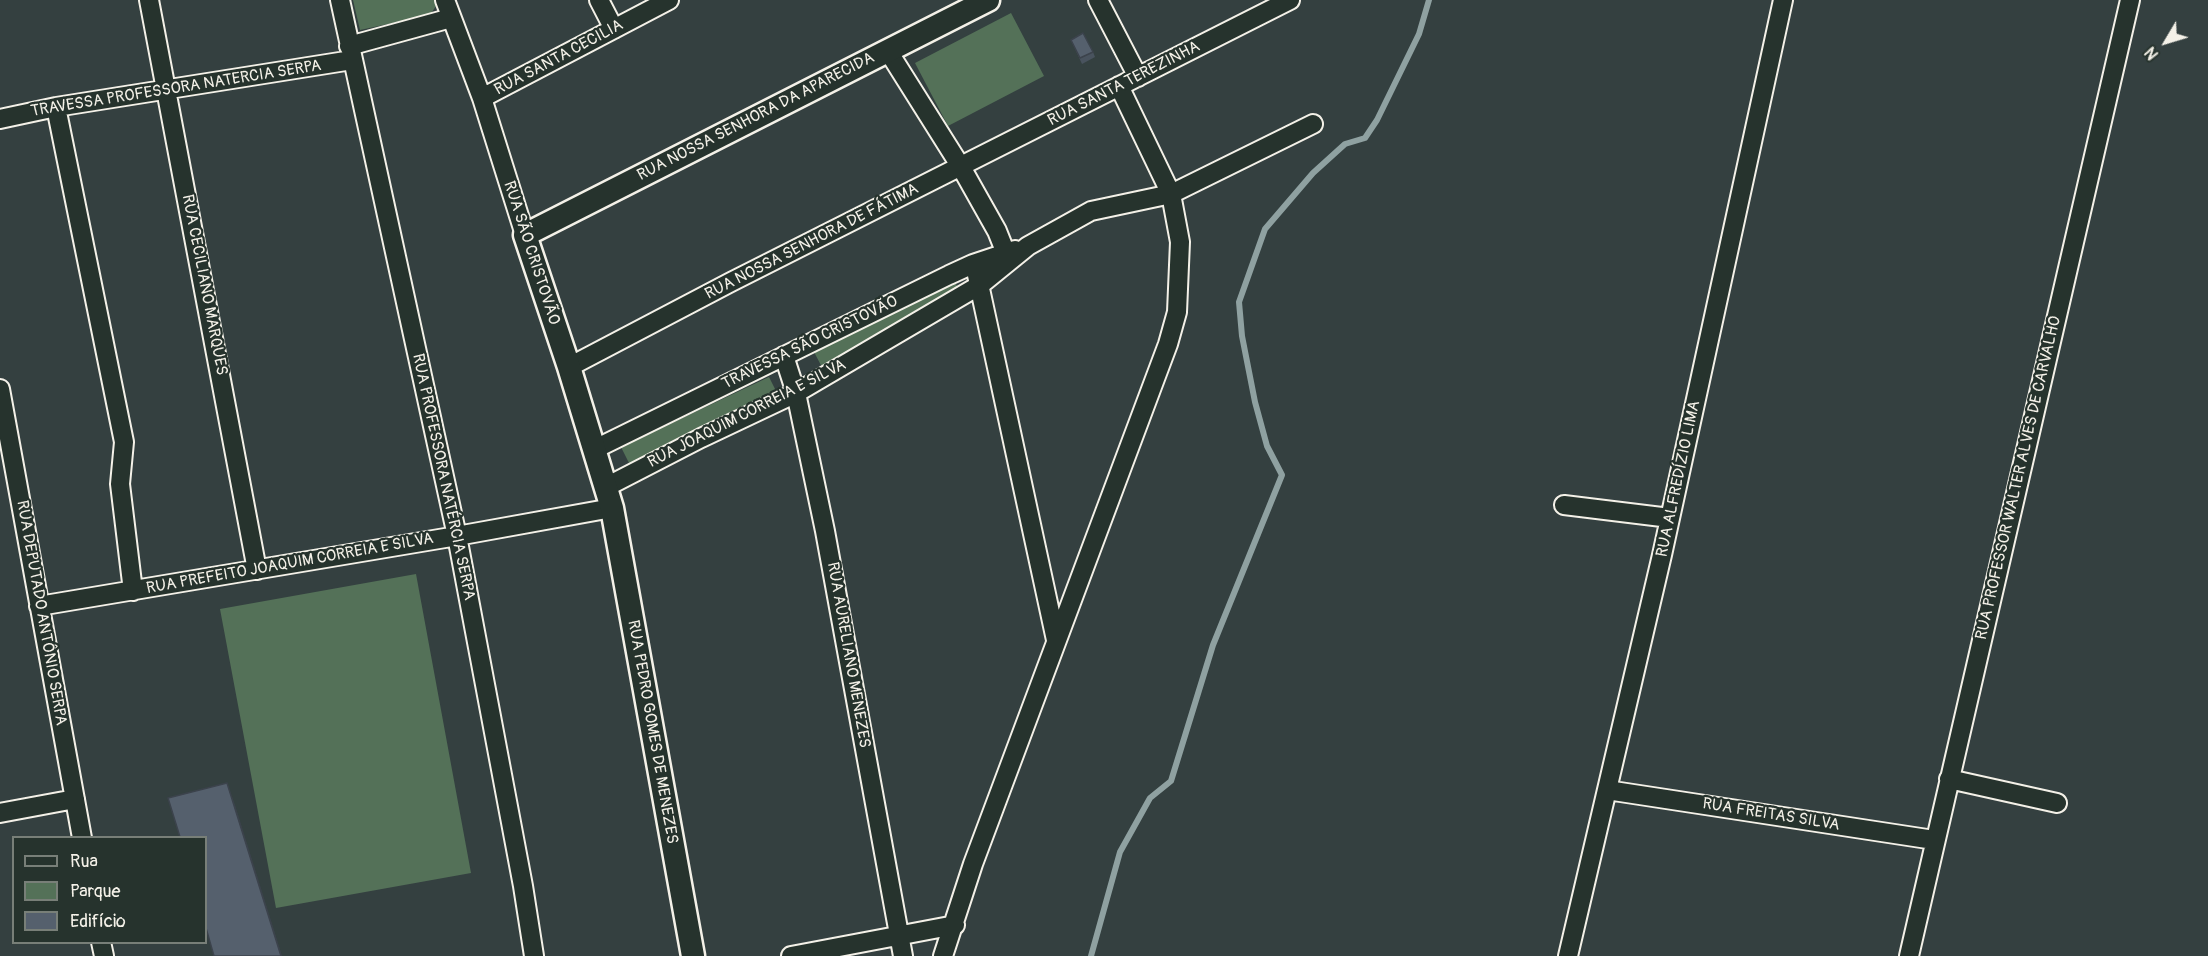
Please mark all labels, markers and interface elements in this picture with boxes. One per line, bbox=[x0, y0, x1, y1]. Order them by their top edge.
north arrow bbox=[2136, 12, 2196, 72]
street label: RUA SANTA CECILIA bbox=[491, 16, 627, 100]
street label: RUA SANTA TEREZINHA bbox=[1045, 37, 1203, 131]
text: N bbox=[2141, 43, 2163, 64]
street label: RUA NOSSA SENHORA DA APARECIDA bbox=[634, 49, 878, 185]
street label: TRAVESSA PROFESSORA NATERCIA SERPA bbox=[29, 57, 323, 121]
street label: RUA SÃO CRISTOVÃO bbox=[499, 179, 563, 327]
street label: RUA NOSSA SENHORA DE FÁTIMA bbox=[702, 180, 922, 304]
street label: RUA CECILIANO MARQUES bbox=[177, 193, 231, 377]
street label: TRAVESSA SÃO CRISTOVÃO bbox=[719, 292, 901, 394]
street label: RUA PROFESSOR WALTER ALVES DE CARVALHO bbox=[1972, 314, 2066, 642]
street label: RUA PROFESSORA NATÉRCIA SERPA bbox=[407, 352, 479, 602]
street label: RUA JOAQUIM CORREIA E SILVA bbox=[645, 356, 849, 472]
street label: RUA ALFREDÍZIO LIMA bbox=[1653, 399, 1705, 559]
street label: RUA DEPUTADO ANTÔNIO SERPA bbox=[12, 499, 70, 727]
street label: RUA PREFEITO JOAQUIM CORREIA E SILVA bbox=[145, 529, 435, 599]
street label: RUA AURELIANO MENEZES bbox=[822, 561, 874, 749]
street label: RUA PEDRO GOMES DE MENEZES bbox=[623, 619, 681, 845]
street label: RUA FREITAS SILVA bbox=[1701, 795, 1841, 835]
legend bbox=[12, 836, 207, 944]
text: Rua bbox=[70, 850, 98, 873]
text: Parque bbox=[70, 880, 120, 903]
text: Edifício bbox=[70, 910, 126, 933]

